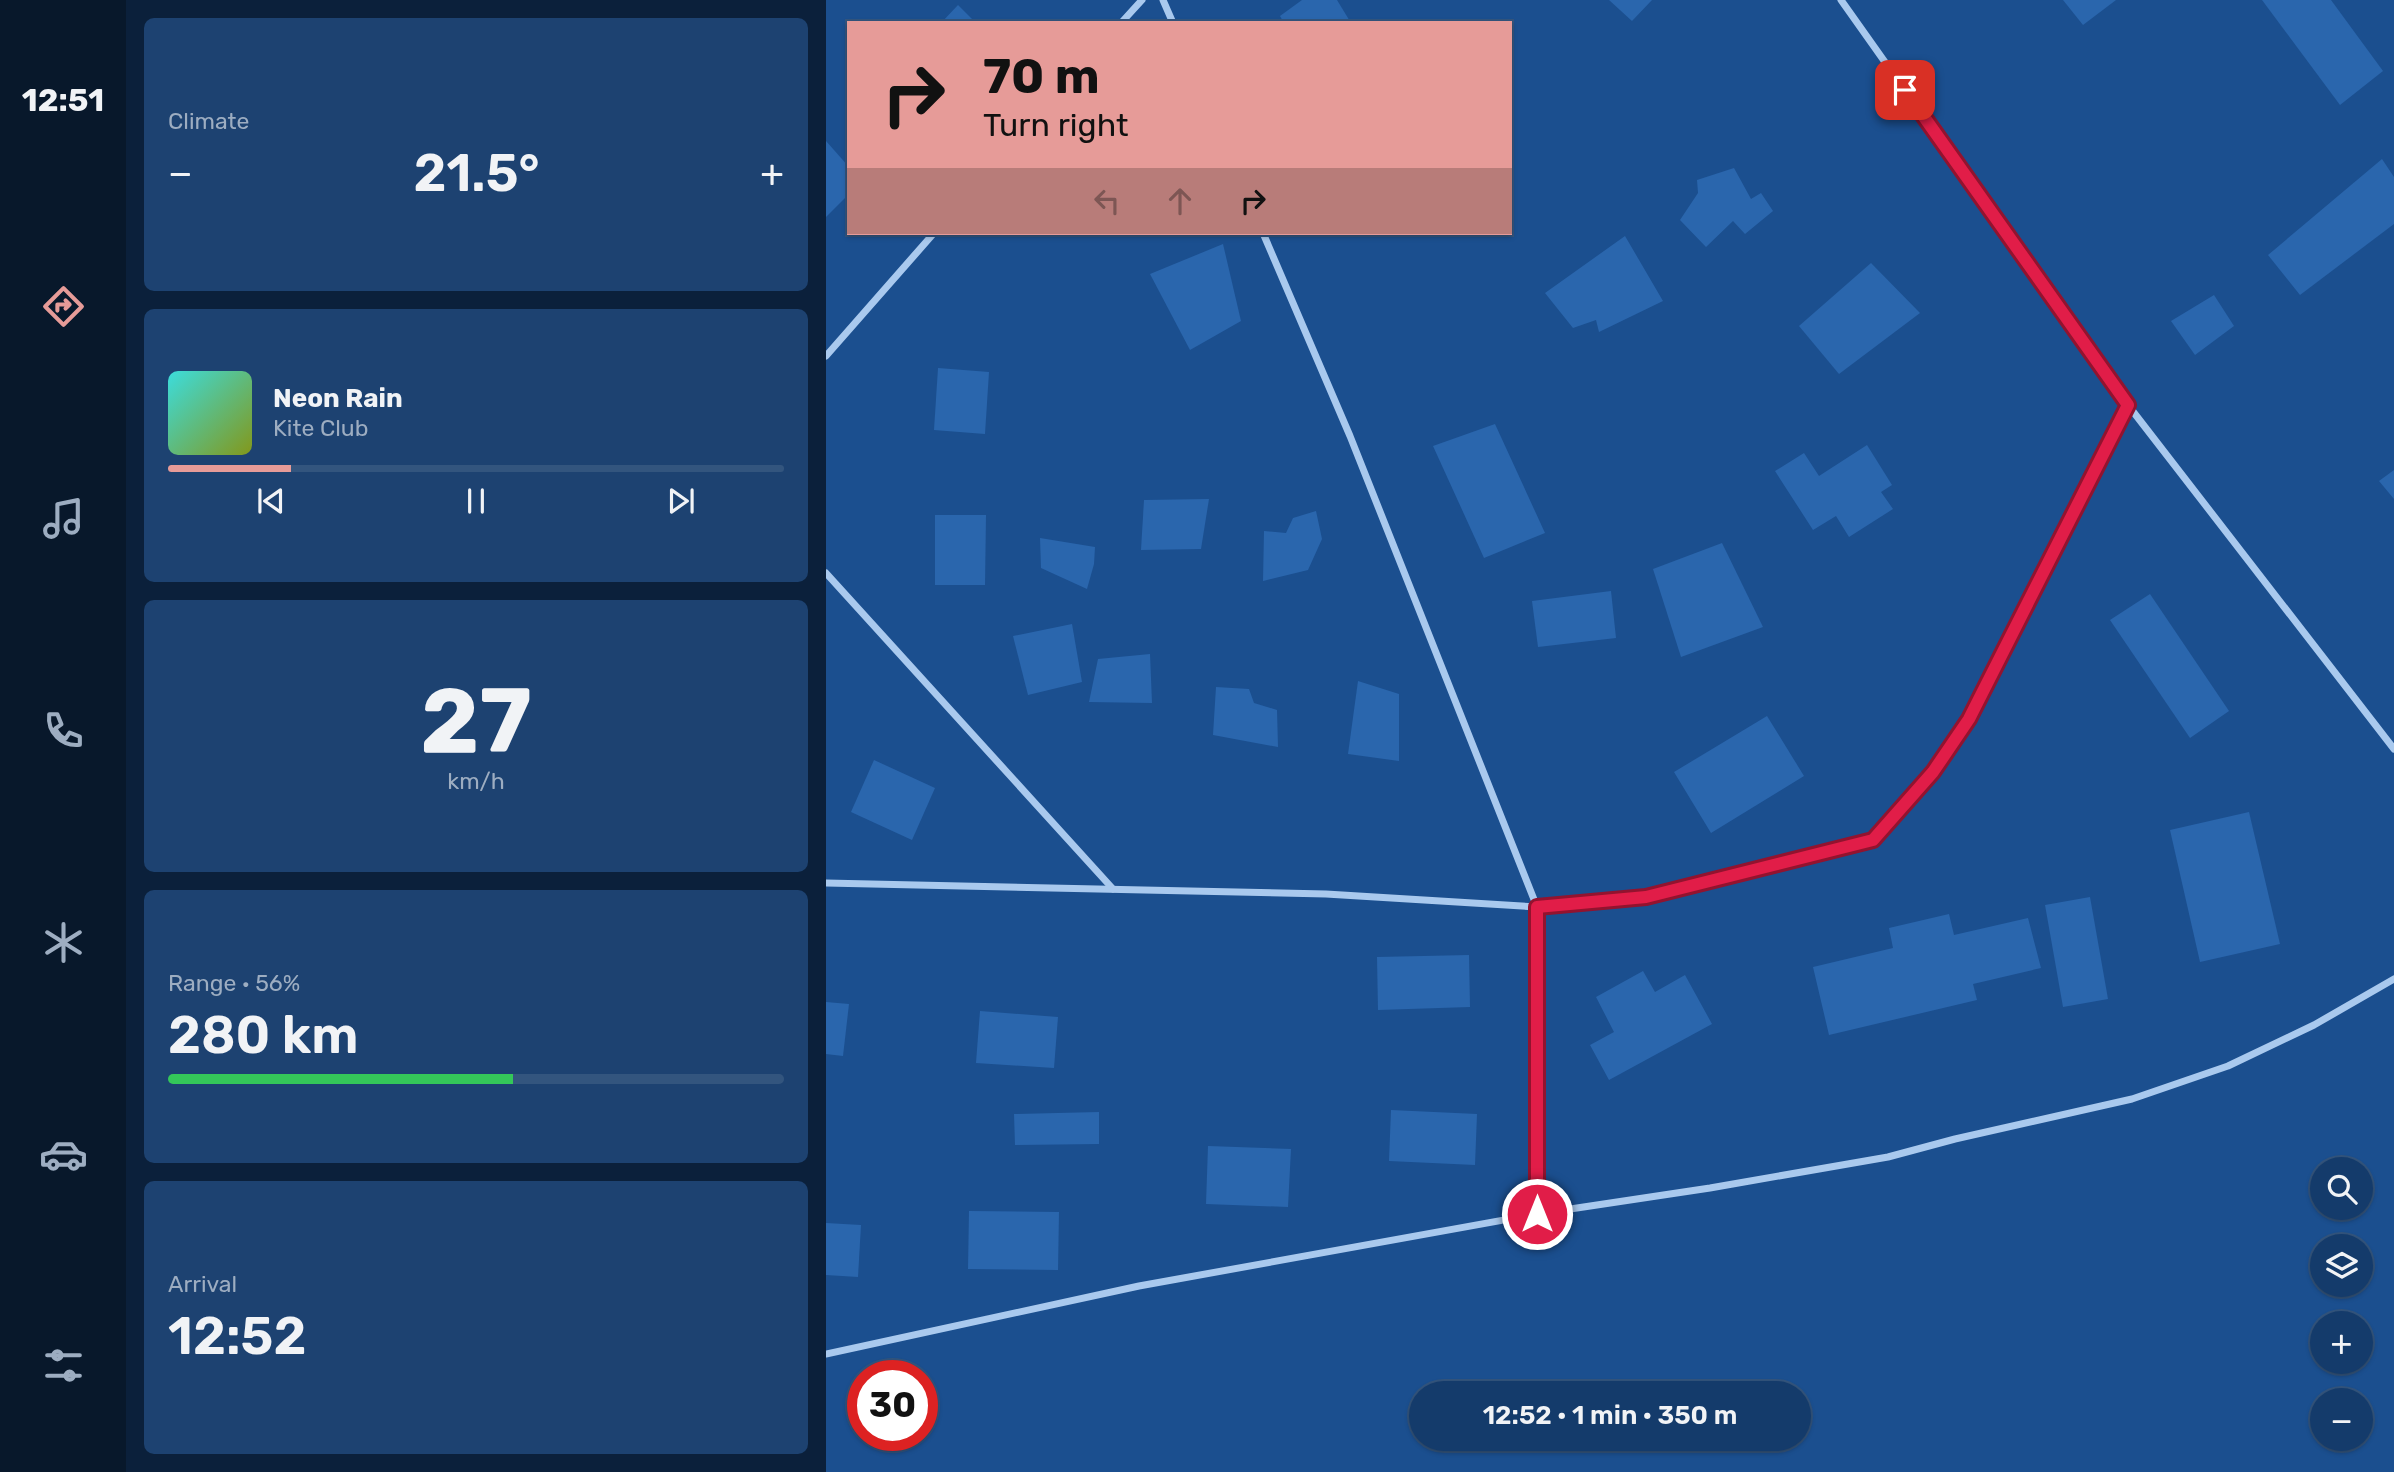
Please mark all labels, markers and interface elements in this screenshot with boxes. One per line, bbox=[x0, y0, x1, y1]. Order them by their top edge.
text: 70 m bbox=[983, 47, 1100, 105]
icon: right bbox=[868, 49, 959, 140]
pin bbox=[1875, 60, 1935, 120]
icon: arrive bbox=[1886, 71, 1924, 109]
text: 12:51 bbox=[22, 81, 104, 119]
text: Turn right bbox=[983, 106, 1128, 144]
text: Climate bbox=[168, 107, 249, 135]
text: 21.5° bbox=[413, 142, 540, 204]
text: − bbox=[168, 150, 193, 196]
text: + bbox=[760, 150, 784, 196]
icon: left bbox=[1088, 182, 1126, 220]
icon: ahead bbox=[1161, 182, 1199, 220]
icon: right bbox=[1234, 182, 1272, 220]
icon: directions bbox=[39, 282, 88, 331]
text: Neon Rain bbox=[273, 383, 403, 414]
text: Kite Club bbox=[273, 414, 368, 442]
icon: previous bbox=[252, 482, 290, 520]
icon: pause bbox=[457, 482, 495, 520]
icon: next bbox=[662, 482, 700, 520]
icon: music bbox=[39, 494, 88, 543]
text: 27 bbox=[420, 667, 532, 775]
icon: phone bbox=[39, 706, 88, 755]
text: km/h bbox=[447, 767, 505, 795]
icon: climate bbox=[39, 918, 88, 967]
text: Range · 56% bbox=[168, 969, 300, 997]
text: 280 km bbox=[168, 1004, 359, 1066]
icon: car bbox=[39, 1130, 88, 1179]
map controls bbox=[2310, 1157, 2373, 1451]
button: search bbox=[2310, 1157, 2373, 1220]
position arrow bbox=[1500, 1177, 1574, 1251]
button: layers bbox=[2310, 1234, 2373, 1297]
text: Arrival bbox=[168, 1270, 237, 1298]
text: 12:52 bbox=[168, 1305, 306, 1367]
button: + bbox=[2310, 1311, 2373, 1374]
icon: filters bbox=[39, 1341, 88, 1390]
speed limit sign: 30 bbox=[847, 1360, 938, 1451]
button: − bbox=[2310, 1388, 2373, 1451]
text: 12:52 · 1 min · 350 m bbox=[1483, 1400, 1737, 1431]

